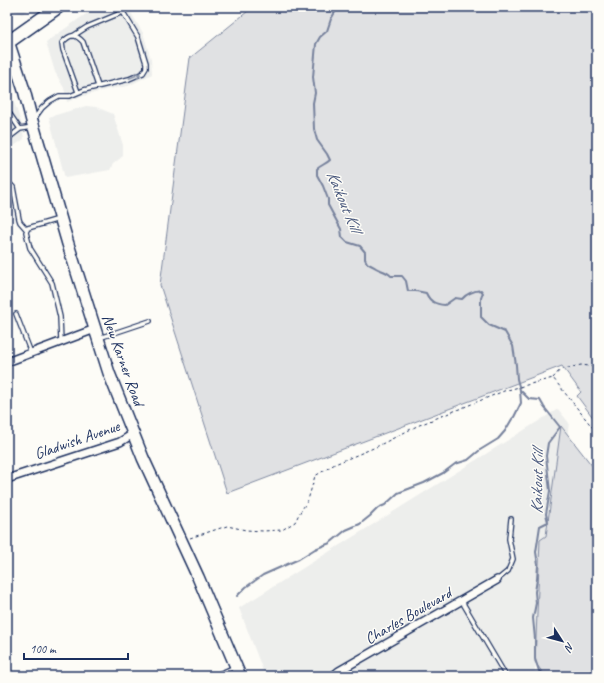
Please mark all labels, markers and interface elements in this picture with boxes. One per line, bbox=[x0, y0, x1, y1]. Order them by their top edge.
one-way arrow bbox=[129, 72, 141, 80]
water label: Kaikout Kill bbox=[322, 167, 369, 240]
street label: New Karner Road bbox=[97, 312, 150, 411]
street label: Gladwish Avenue bbox=[32, 416, 124, 464]
water label: Kaikout Kill bbox=[526, 444, 548, 514]
street label: Charles Boulevard bbox=[361, 582, 457, 649]
north arrow bbox=[542, 621, 582, 661]
scale bar bbox=[24, 635, 128, 661]
text: N bbox=[561, 640, 578, 656]
text: 100 m bbox=[30, 641, 57, 657]

